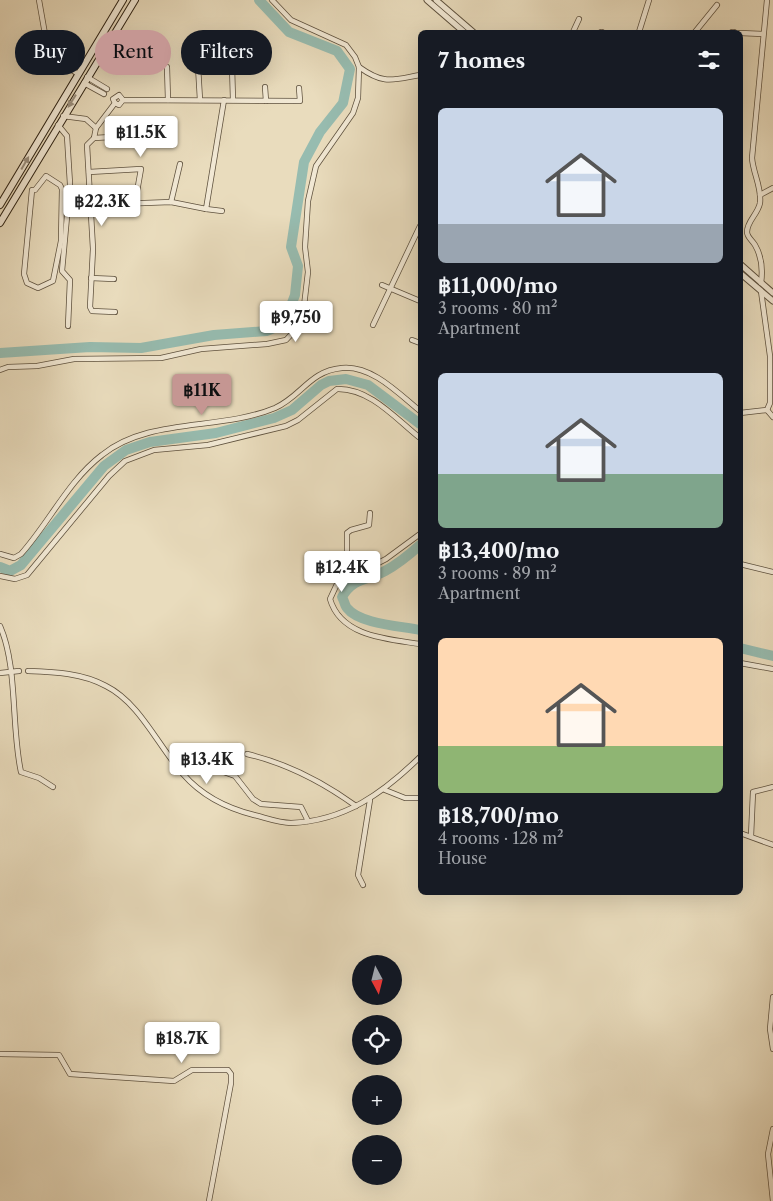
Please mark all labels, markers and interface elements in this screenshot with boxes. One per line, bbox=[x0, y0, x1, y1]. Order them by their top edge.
chip: Buy bbox=[15, 30, 85, 75]
chip: Rent bbox=[95, 30, 171, 75]
chip: Filters bbox=[181, 30, 272, 75]
icon: filters bbox=[695, 46, 723, 74]
text: 7 homes bbox=[438, 48, 525, 73]
one-way arrow bbox=[68, 95, 77, 108]
pin: ฿11.5K bbox=[100, 116, 182, 158]
text: ฿11.5K bbox=[116, 122, 166, 142]
icon: home bbox=[536, 140, 626, 230]
one-way arrow bbox=[20, 156, 29, 169]
pin: ฿22.3K bbox=[61, 184, 143, 227]
text: ฿22.3K bbox=[74, 191, 130, 211]
text: ฿11,000/mo bbox=[438, 273, 558, 298]
text: 3 rooms · 80 m² bbox=[438, 298, 557, 318]
pin: ฿9,750 bbox=[255, 300, 337, 343]
text: ฿9,750 bbox=[271, 307, 321, 327]
text: Apartment bbox=[438, 318, 520, 338]
pin: ฿11K bbox=[172, 374, 232, 416]
text: ฿11K bbox=[183, 380, 221, 400]
icon: home bbox=[536, 405, 626, 495]
text: ฿13,400/mo bbox=[438, 538, 559, 563]
pin: ฿12.4K bbox=[301, 550, 383, 593]
text: ฿12.4K bbox=[315, 557, 369, 577]
text: 3 rooms · 89 m² bbox=[438, 563, 557, 583]
text: Apartment bbox=[438, 583, 520, 603]
icon: home bbox=[536, 670, 626, 760]
pin: ฿13.4K bbox=[166, 742, 248, 785]
text: ฿13.4K bbox=[180, 749, 234, 769]
text: ฿18,700/mo bbox=[438, 803, 559, 828]
text: 4 rooms · 128 m² bbox=[438, 828, 564, 848]
text: House bbox=[438, 848, 487, 868]
north arrow bbox=[352, 955, 402, 1005]
map controls bbox=[352, 955, 402, 1185]
button: locate bbox=[352, 1015, 402, 1065]
pin: ฿18.7K bbox=[141, 1022, 223, 1064]
text: ฿18.7K bbox=[156, 1028, 208, 1048]
button: + bbox=[352, 1075, 402, 1125]
button: − bbox=[352, 1135, 402, 1185]

